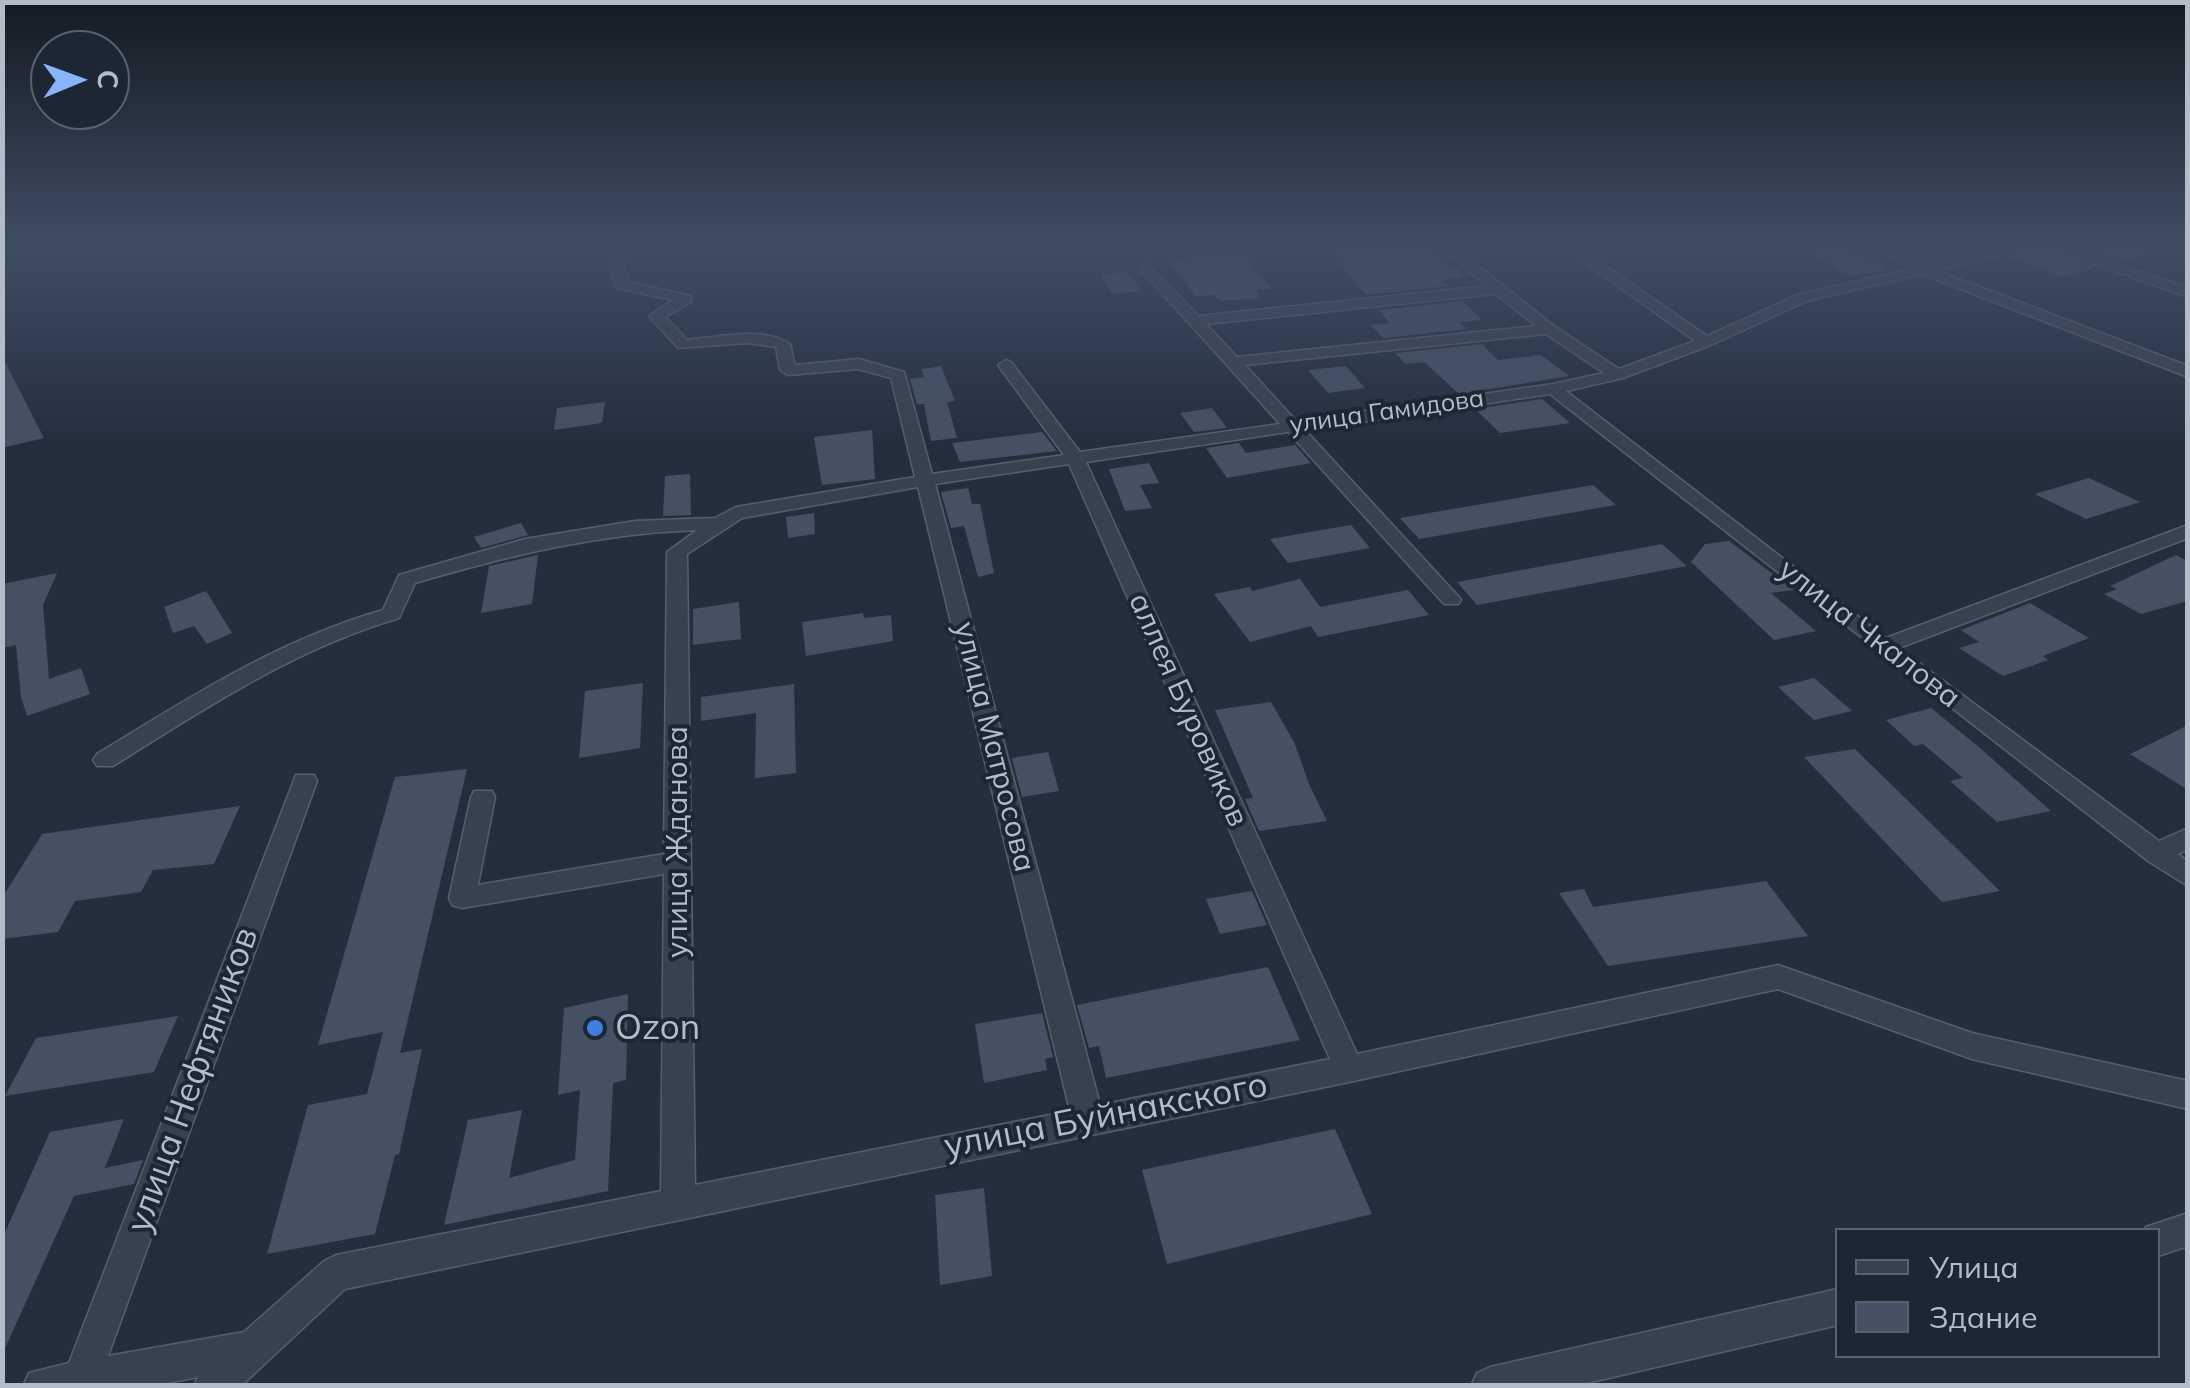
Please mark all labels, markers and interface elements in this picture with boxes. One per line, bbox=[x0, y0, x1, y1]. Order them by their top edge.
north arrow bbox=[30, 30, 130, 130]
text: С bbox=[91, 70, 126, 89]
street label: улица Гамидова bbox=[1288, 384, 1486, 440]
street label: улица Чкалова bbox=[1771, 552, 1967, 716]
street label: аллея Буровиков bbox=[1120, 588, 1256, 832]
street label: улица Матросова bbox=[946, 618, 1042, 876]
street label: улица Жданова bbox=[660, 726, 696, 958]
street label: улица Нефтяников bbox=[118, 922, 268, 1238]
place label: Ozon bbox=[615, 1007, 700, 1049]
marker: Ozon bbox=[584, 1017, 606, 1039]
street label: улица Буйнакского bbox=[941, 1064, 1271, 1168]
legend bbox=[1835, 1228, 2160, 1358]
text: Улица bbox=[1929, 1248, 2019, 1286]
text: Здание bbox=[1929, 1298, 2038, 1336]

